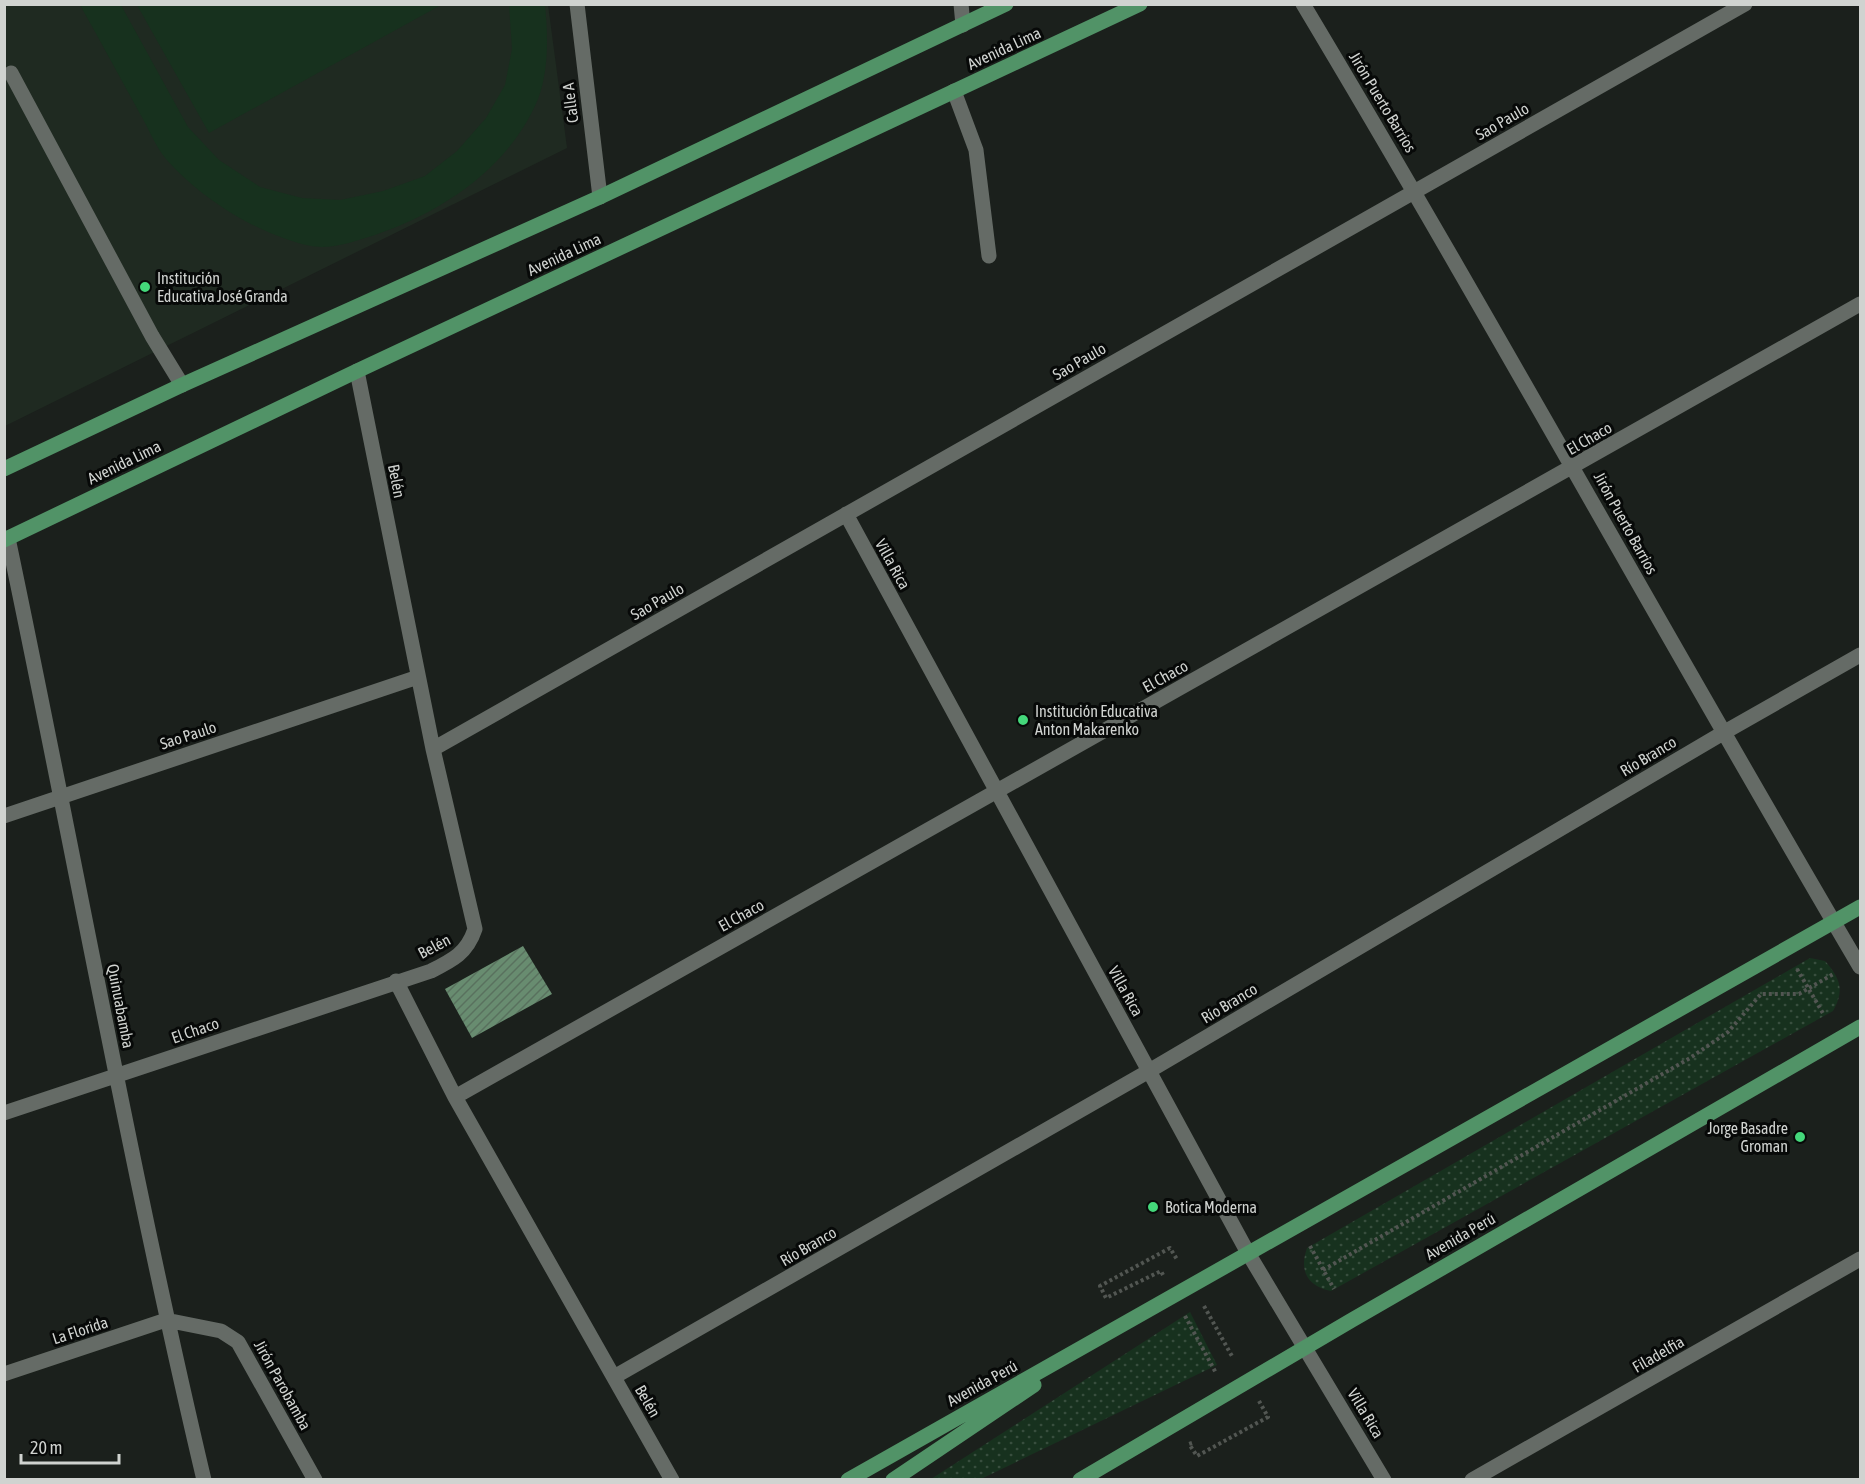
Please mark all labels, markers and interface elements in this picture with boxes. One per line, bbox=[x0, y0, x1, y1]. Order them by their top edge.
street label: Avenida Lima bbox=[964, 23, 1044, 73]
street label: Jirón Puerto Barrios bbox=[1346, 49, 1420, 156]
street label: Calle A bbox=[559, 82, 581, 124]
street label: Sao Paulo bbox=[1472, 99, 1532, 143]
street label: Avenida Lima bbox=[524, 229, 604, 279]
place label: Institución Educativa José Granda bbox=[157, 269, 288, 305]
marker: Institución Educativa José Granda bbox=[138, 280, 152, 294]
street label: Sao Paulo bbox=[1049, 339, 1109, 383]
street label: El Chaco bbox=[1563, 418, 1615, 458]
street label: Avenida Lima bbox=[85, 437, 163, 487]
street label: Belén bbox=[385, 463, 409, 499]
street label: Jirón Puerto Barrios bbox=[1591, 469, 1662, 577]
street label: Villa Rica bbox=[872, 536, 914, 592]
street label: Sao Paulo bbox=[627, 579, 687, 623]
street label: El Chaco bbox=[1139, 656, 1191, 696]
place label: Institución Educativa Anton Makarenko bbox=[1035, 702, 1158, 738]
marker: Institución Educativa Anton Makarenko bbox=[1016, 713, 1030, 727]
street label: Sao Paulo bbox=[158, 717, 218, 753]
street label: Río Branco bbox=[1617, 732, 1679, 780]
street label: El Chaco bbox=[715, 895, 767, 935]
street label: Belén bbox=[415, 930, 453, 962]
street label: Quinuabamba bbox=[104, 962, 138, 1050]
street label: Villa Rica bbox=[1105, 963, 1147, 1019]
street label: Río Branco bbox=[1198, 979, 1260, 1027]
street label: El Chaco bbox=[169, 1013, 221, 1047]
place label: Jorge Basadre Groman bbox=[1707, 1119, 1788, 1155]
marker: Jorge Basadre Groman bbox=[1793, 1130, 1807, 1144]
place label: Botica Moderna bbox=[1165, 1198, 1257, 1216]
marker: Botica Moderna bbox=[1146, 1200, 1160, 1214]
street label: Avenida Perú bbox=[1422, 1209, 1498, 1263]
street label: Río Branco bbox=[777, 1223, 839, 1269]
street label: La Florida bbox=[50, 1313, 110, 1347]
street label: Filadelfia bbox=[1629, 1332, 1687, 1376]
street label: Jirón Parobamba bbox=[251, 1337, 315, 1433]
street label: Avenida Perú bbox=[944, 1356, 1020, 1410]
street label: Belén bbox=[632, 1382, 664, 1420]
street label: Villa Rica bbox=[1344, 1385, 1388, 1441]
scale bar bbox=[21, 1427, 118, 1465]
text: 20 m bbox=[30, 1437, 62, 1458]

